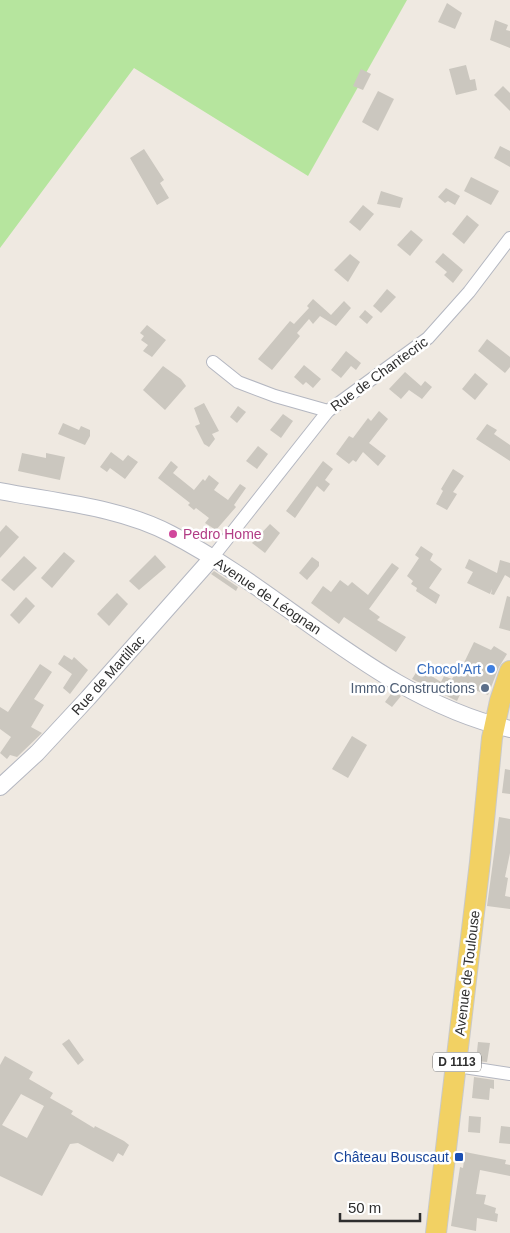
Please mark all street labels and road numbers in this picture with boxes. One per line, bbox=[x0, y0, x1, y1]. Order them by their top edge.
street label: Rue de Chantecric bbox=[327, 333, 431, 415]
street label: Avenue de Léognan bbox=[212, 554, 324, 638]
street label: Rue de Martillac bbox=[68, 632, 148, 718]
street label: Avenue de Toulouse bbox=[451, 909, 483, 1037]
road number: D 1113 bbox=[433, 1052, 481, 1072]

